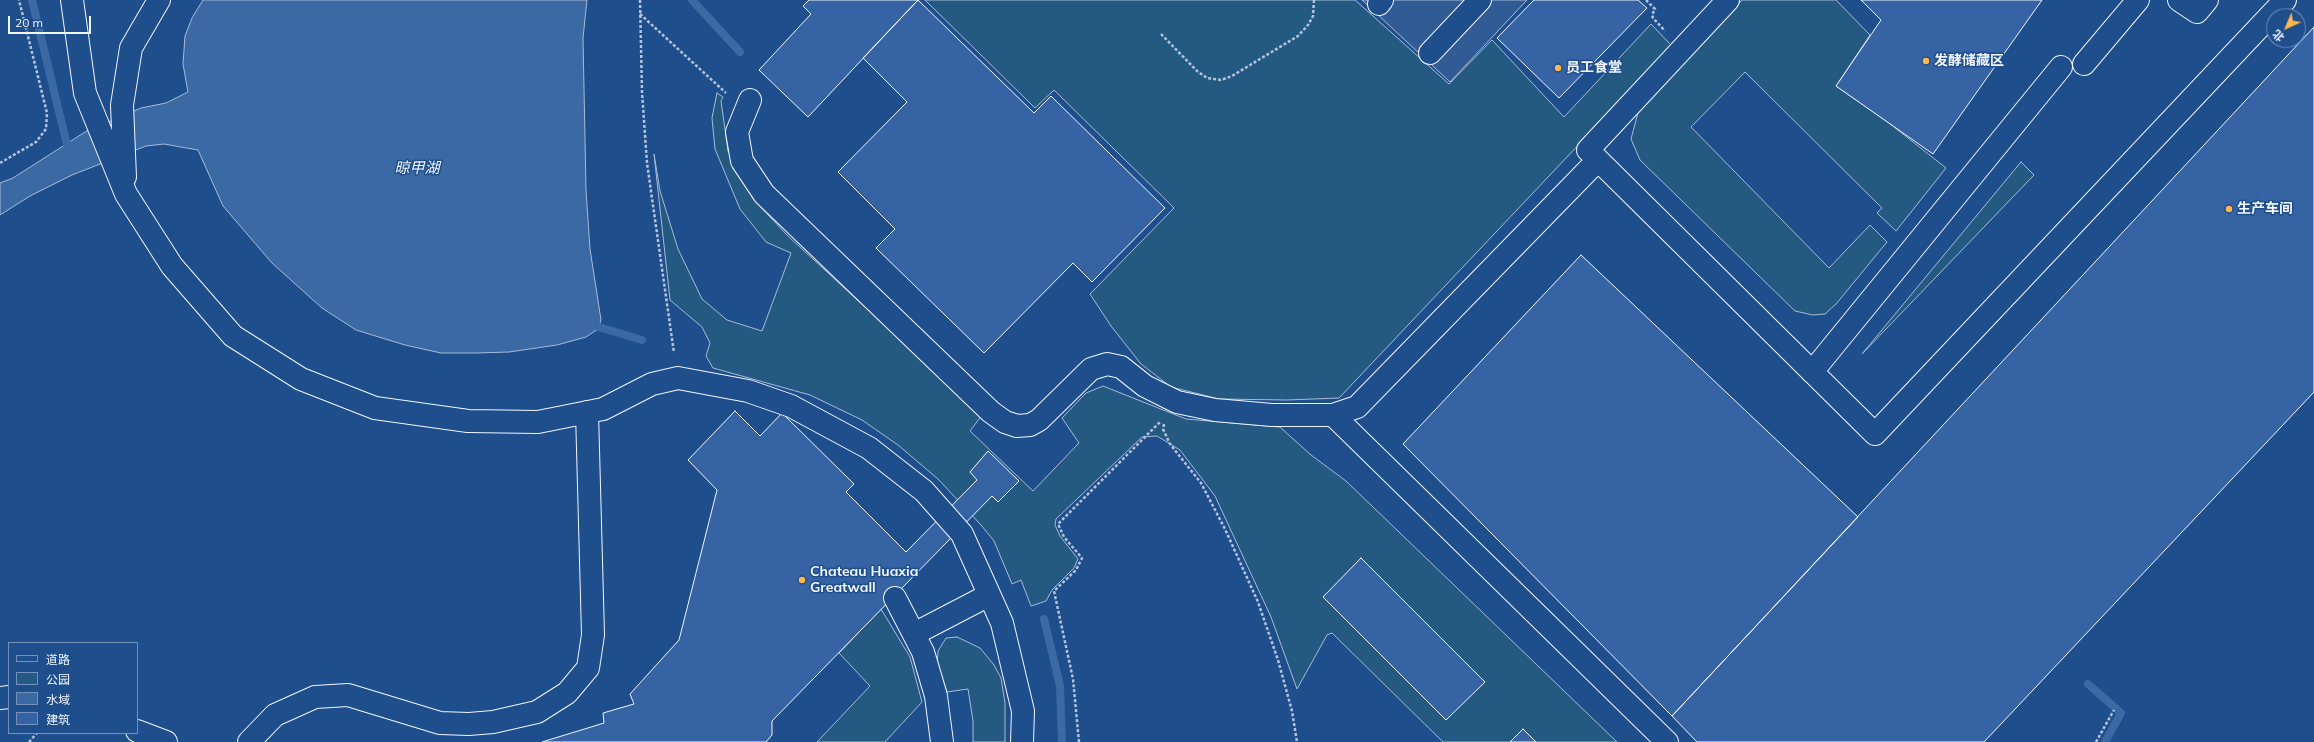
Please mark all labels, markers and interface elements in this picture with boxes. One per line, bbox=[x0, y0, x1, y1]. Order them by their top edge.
scale bar bbox=[10, 8, 93, 34]
north arrow bbox=[2266, 8, 2306, 48]
text: 20 m bbox=[15, 15, 43, 30]
text: 北 bbox=[2270, 27, 2287, 45]
place label: 发酵储藏区 bbox=[1934, 53, 2004, 69]
marker: 发酵储藏区 bbox=[1921, 56, 1931, 66]
place label: 员工食堂 bbox=[1566, 60, 1622, 76]
marker: 员工食堂 bbox=[1553, 63, 1563, 73]
water label: 晾甲湖 bbox=[395, 159, 439, 177]
place label: 生产车间 bbox=[2237, 201, 2293, 217]
marker: 生产车间 bbox=[2224, 204, 2234, 214]
place label: Chateau Huaxia Greatwall bbox=[810, 564, 918, 596]
marker: Chateau Huaxia Greatwall bbox=[797, 575, 807, 585]
legend bbox=[8, 642, 138, 734]
text: 道路 bbox=[46, 652, 70, 667]
text: 公园 bbox=[46, 672, 70, 687]
text: 水域 bbox=[46, 692, 70, 707]
text: 建筑 bbox=[46, 712, 70, 727]

